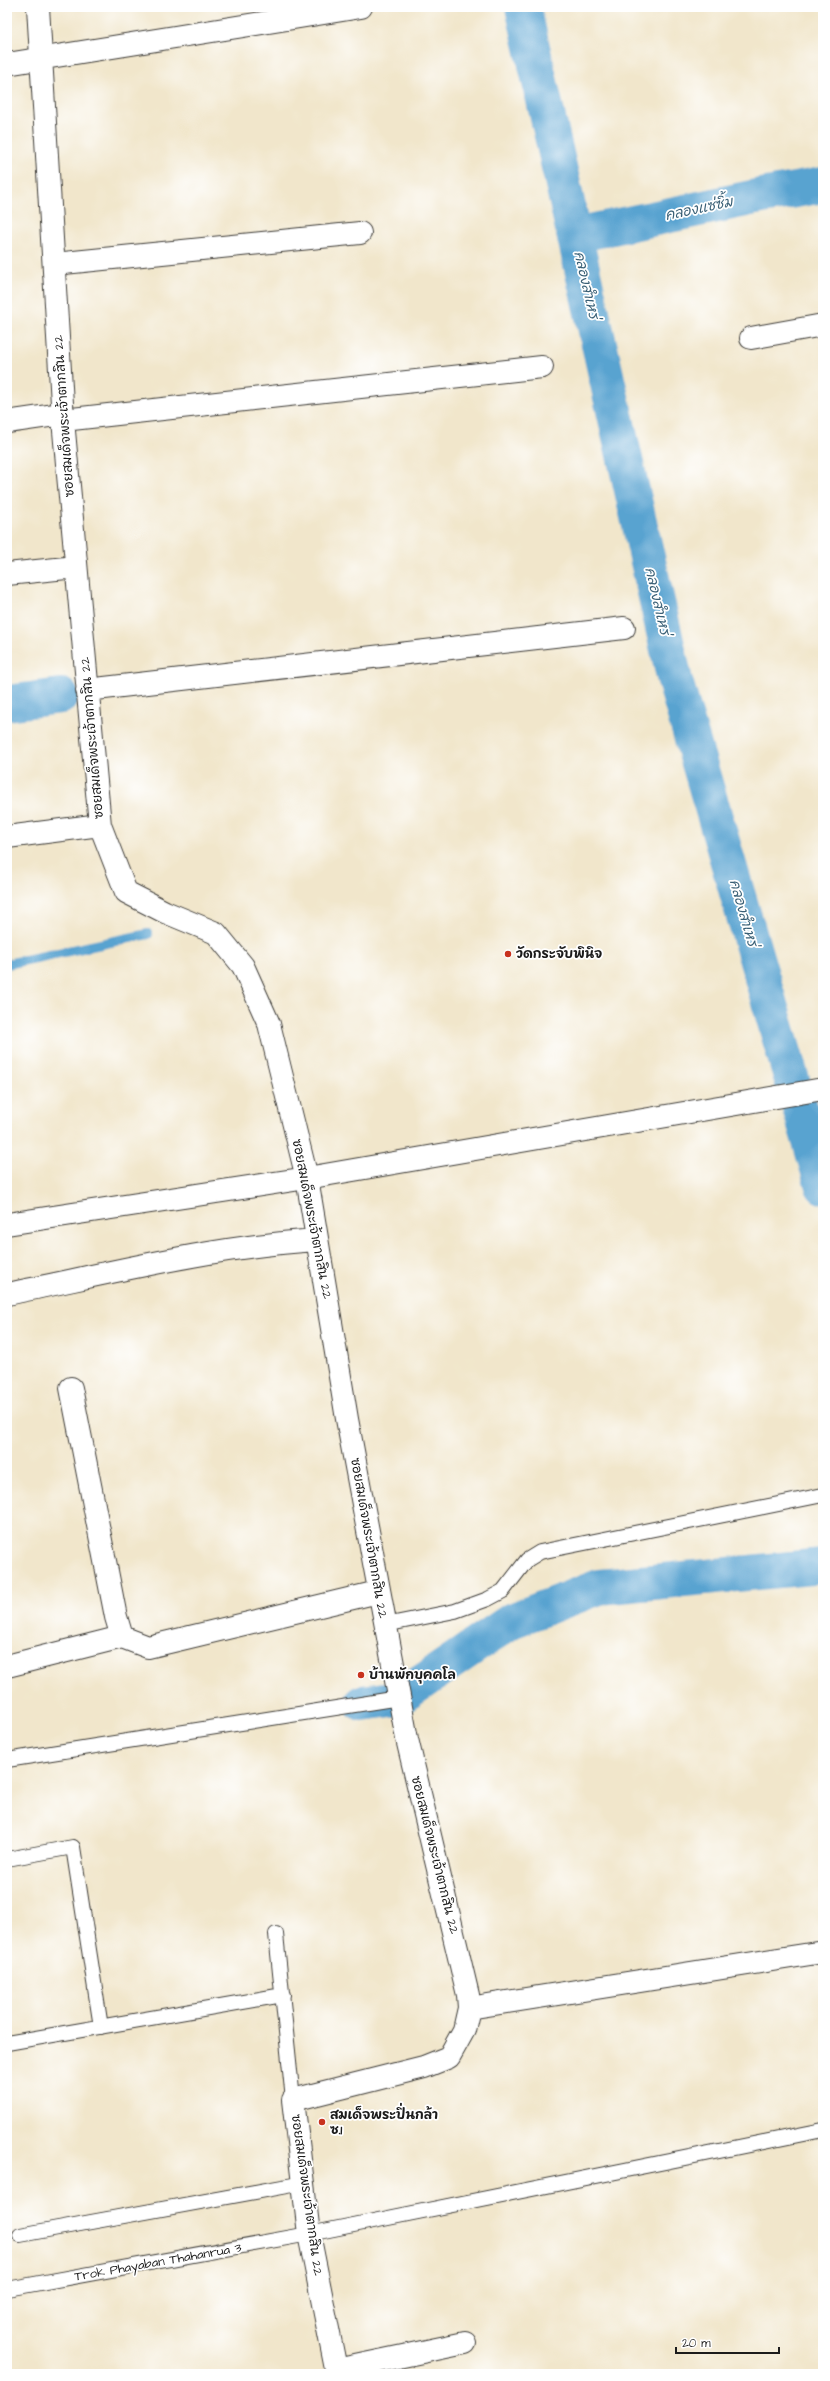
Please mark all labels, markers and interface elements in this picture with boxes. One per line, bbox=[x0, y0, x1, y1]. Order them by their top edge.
water label: คลองแซ่ซิ้ม bbox=[663, 188, 736, 226]
water label: คลองสำเหร่ bbox=[569, 249, 604, 324]
street label: ซอยสมเด็จพระเจ้าตากสิน 22 bbox=[48, 334, 79, 498]
water label: คลองสำเหร่ bbox=[640, 565, 675, 640]
street label: ซอยสมเด็จพระเจ้าตากสิน 22 bbox=[75, 656, 108, 820]
water label: คลองสำเหร่ bbox=[724, 877, 763, 952]
place label: วัดกระจับพินิจ bbox=[516, 945, 602, 963]
marker: วัดกระจับพินิจ bbox=[503, 949, 513, 959]
street label: ซอยสมเด็จพระเจ้าตากสิน 22 bbox=[288, 1137, 337, 1301]
street label: ซอยสมเด็จพระเจ้าตากสิน 22 bbox=[346, 1456, 393, 1620]
place label: บ้านพักบุคคโล bbox=[369, 1666, 456, 1684]
marker: บ้านพักบุคคโล bbox=[356, 1670, 366, 1680]
street label: ซอยสมเด็จพระเจ้าตากสิน 22 bbox=[407, 1774, 464, 1937]
place label: สมเด็จพระปิ่นกล้า ซ.1 bbox=[330, 2102, 438, 2139]
street label: ซอยสมเด็จพระเจ้าตากสิน 22 bbox=[287, 2113, 328, 2277]
marker: สมเด็จพระปิ่นกล้า ซ.1 bbox=[317, 2117, 327, 2127]
street label: Trok Phayaban Thahanrua 3 bbox=[73, 2238, 244, 2287]
scale bar bbox=[676, 2329, 779, 2355]
text: 20 m bbox=[682, 2335, 711, 2352]

